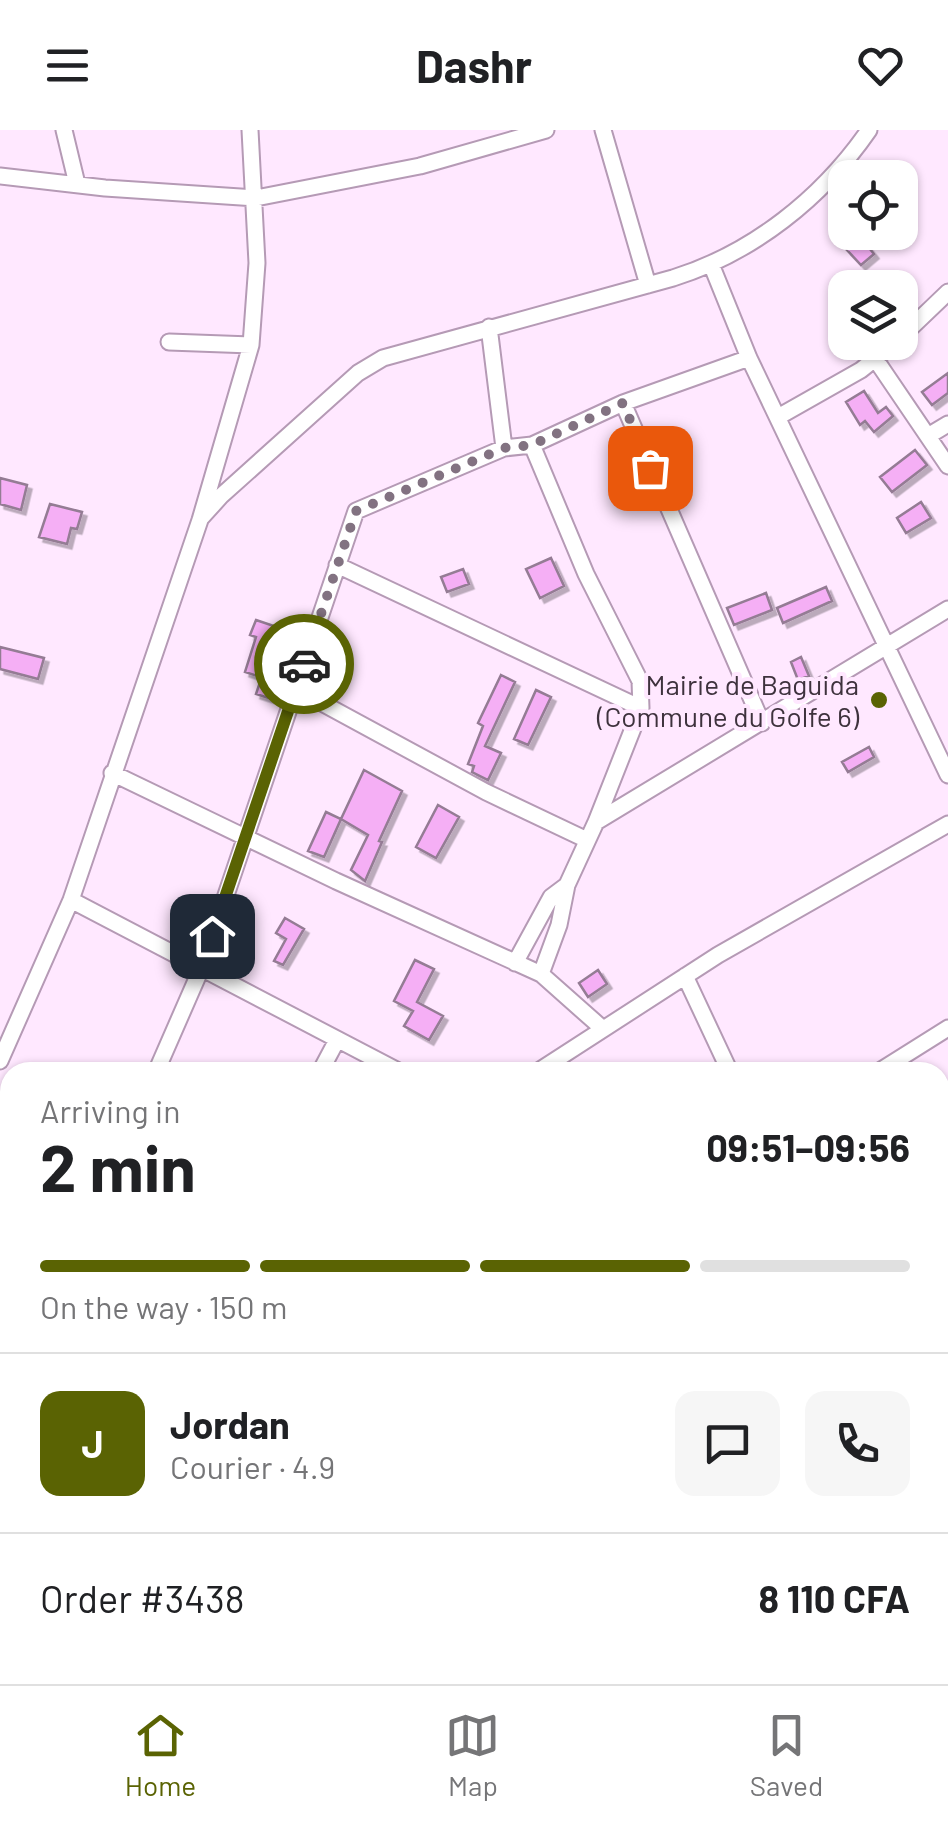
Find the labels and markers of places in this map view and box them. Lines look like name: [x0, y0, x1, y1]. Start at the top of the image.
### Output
pin: [608, 426, 693, 511]
place label: Mairie de Baguida (Commune du Golfe 6): [596, 667, 860, 733]
marker: Mairie de Baguida (Commune du Golfe 6): [868, 689, 890, 711]
pin: [170, 894, 255, 979]

